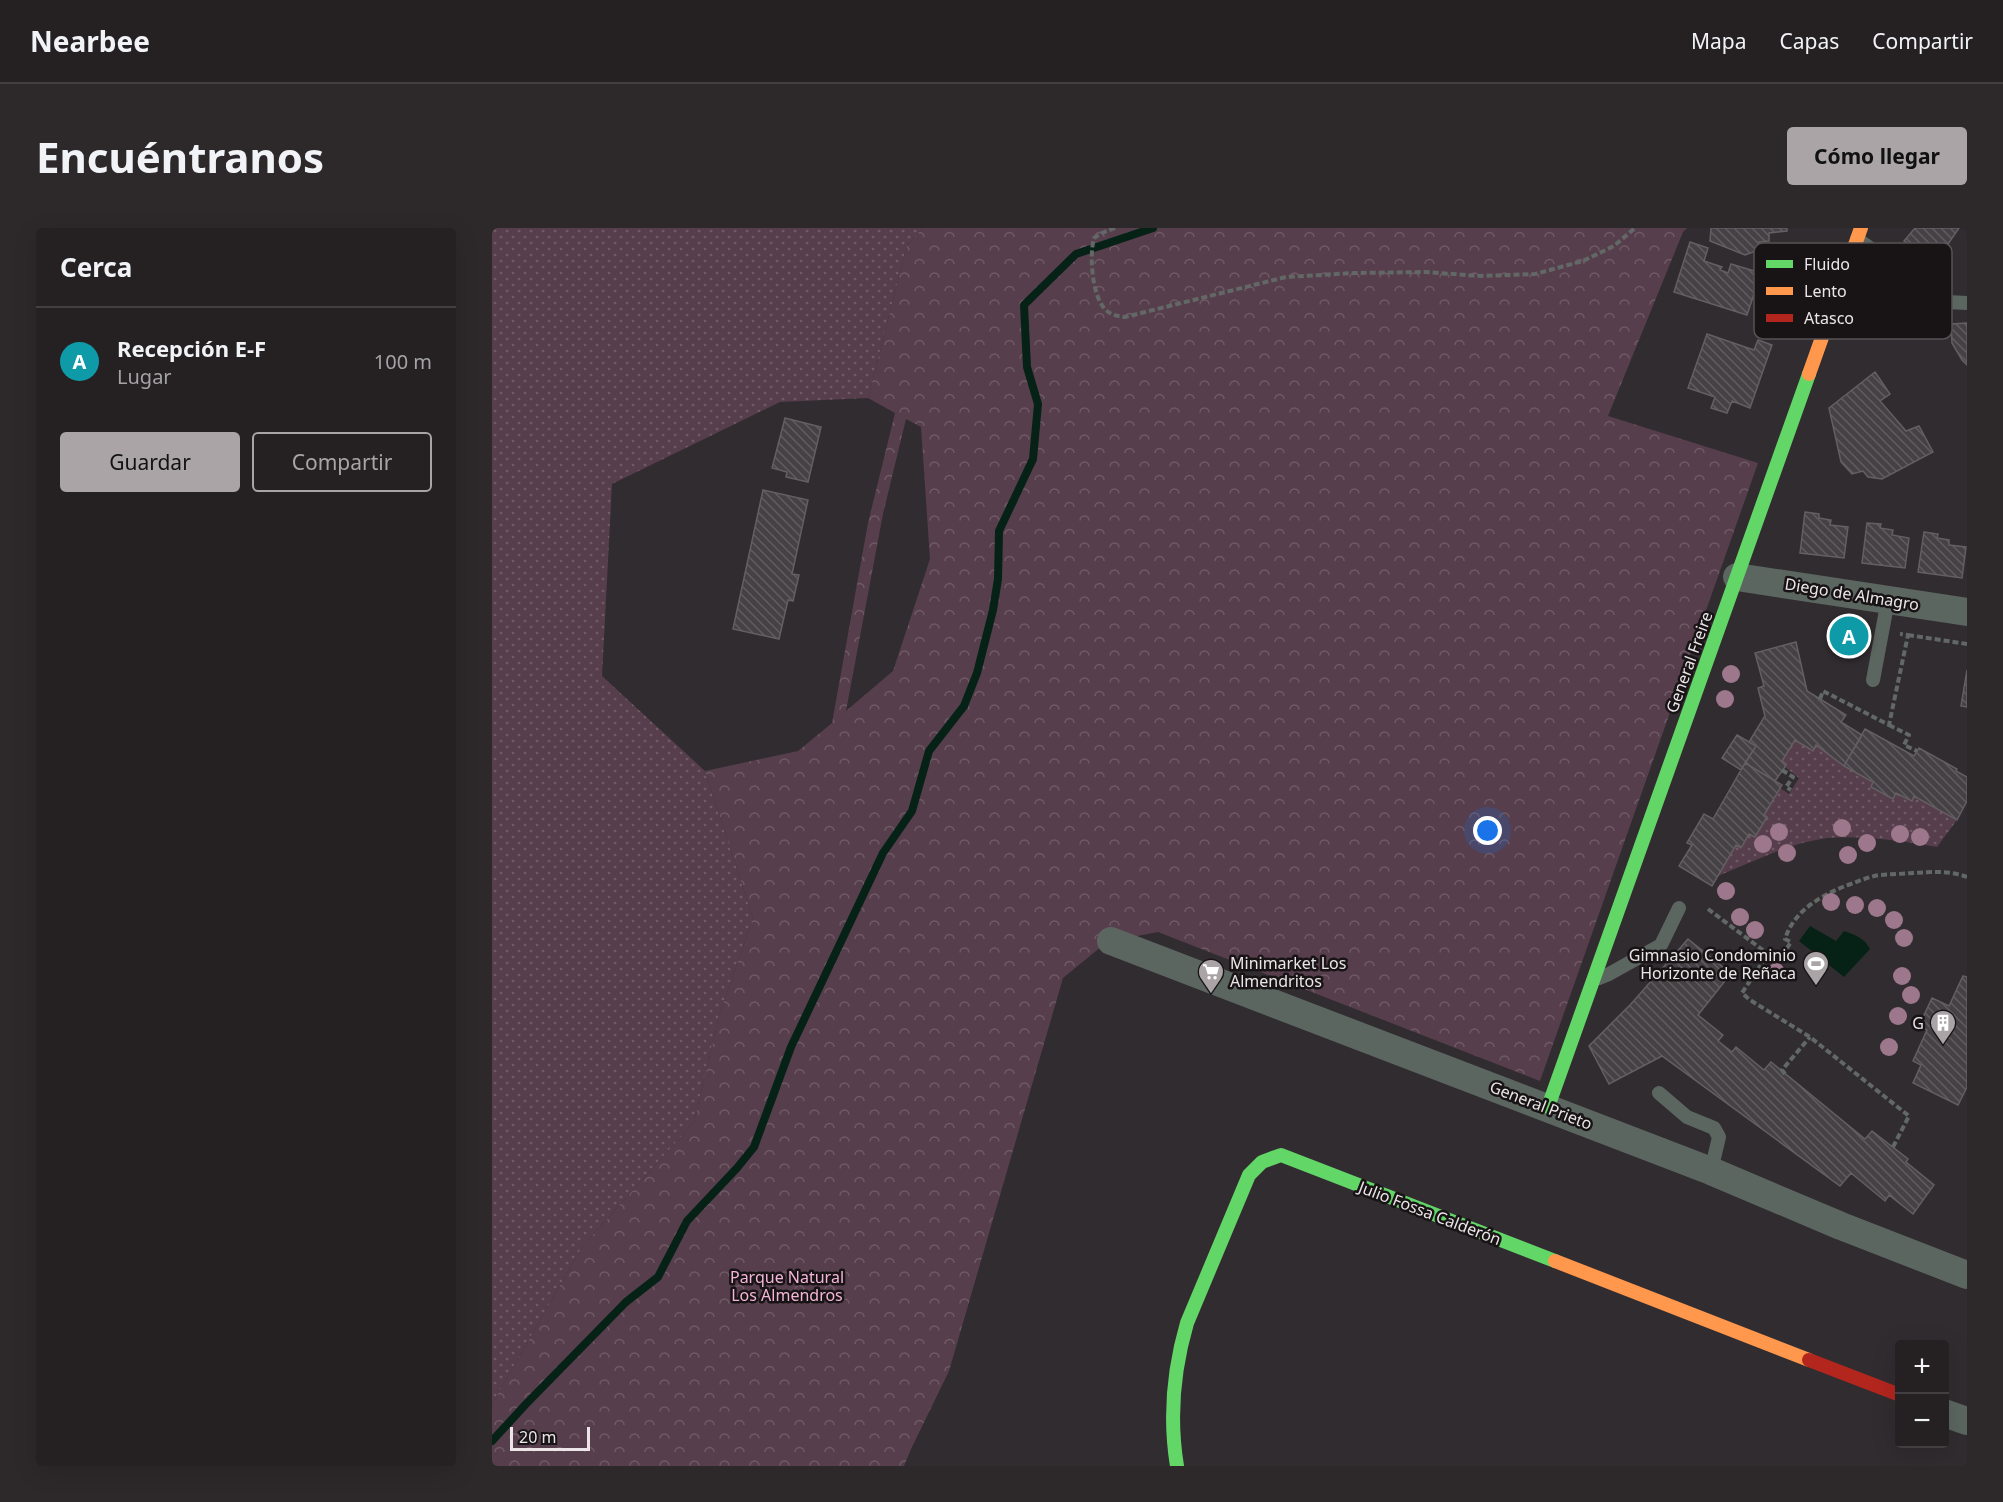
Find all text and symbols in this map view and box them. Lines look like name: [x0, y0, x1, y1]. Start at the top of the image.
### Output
text: Nearbee: [30, 22, 150, 60]
text: Mapa: [1691, 27, 1747, 55]
text: Capas: [1780, 27, 1839, 55]
text: Compartir: [1872, 27, 1973, 55]
button: Cómo llegar: [1787, 127, 1967, 185]
text: Encuéntranos: [36, 128, 324, 185]
legend: [1754, 243, 1952, 339]
text: Cerca: [60, 249, 132, 285]
text: Fluido: [1804, 253, 1850, 275]
text: Lento: [1804, 280, 1847, 302]
text: Atasco: [1804, 307, 1854, 329]
text: Recepción E-F: [117, 333, 266, 363]
text: A: [73, 348, 86, 375]
text: 100 m: [374, 348, 432, 375]
text: Lugar: [117, 363, 172, 390]
button: Guardar: [60, 432, 240, 492]
button: Compartir: [252, 432, 432, 492]
street label: Diego de Almagro: [1783, 573, 1921, 615]
street label: General Freire: [1661, 608, 1717, 716]
pin: A: [1830, 614, 1868, 658]
your location: [1473, 816, 1502, 845]
place label: Gimnasio Condominio Horizonte de Reñaca: [1629, 944, 1796, 984]
sports icon: Gimnasio Condominio Horizonte de Reñaca: [1801, 949, 1831, 987]
place label: Minimarket Los Almendritos: [1230, 952, 1346, 992]
supermarket icon: Minimarket Los Almendritos: [1196, 957, 1226, 995]
building icon: G: [1928, 1008, 1958, 1046]
place label: G: [1912, 1012, 1924, 1034]
street label: General Prieto: [1487, 1075, 1595, 1135]
street label: Julio Fossa Calderón: [1354, 1175, 1504, 1250]
park label: Parque Natural Los Almendros: [730, 1266, 844, 1306]
map controls: [1895, 1340, 1949, 1448]
button: +: [1895, 1340, 1949, 1394]
button: −: [1895, 1394, 1949, 1448]
scale bar: [510, 1424, 590, 1452]
text: 20 m: [519, 1426, 556, 1448]

